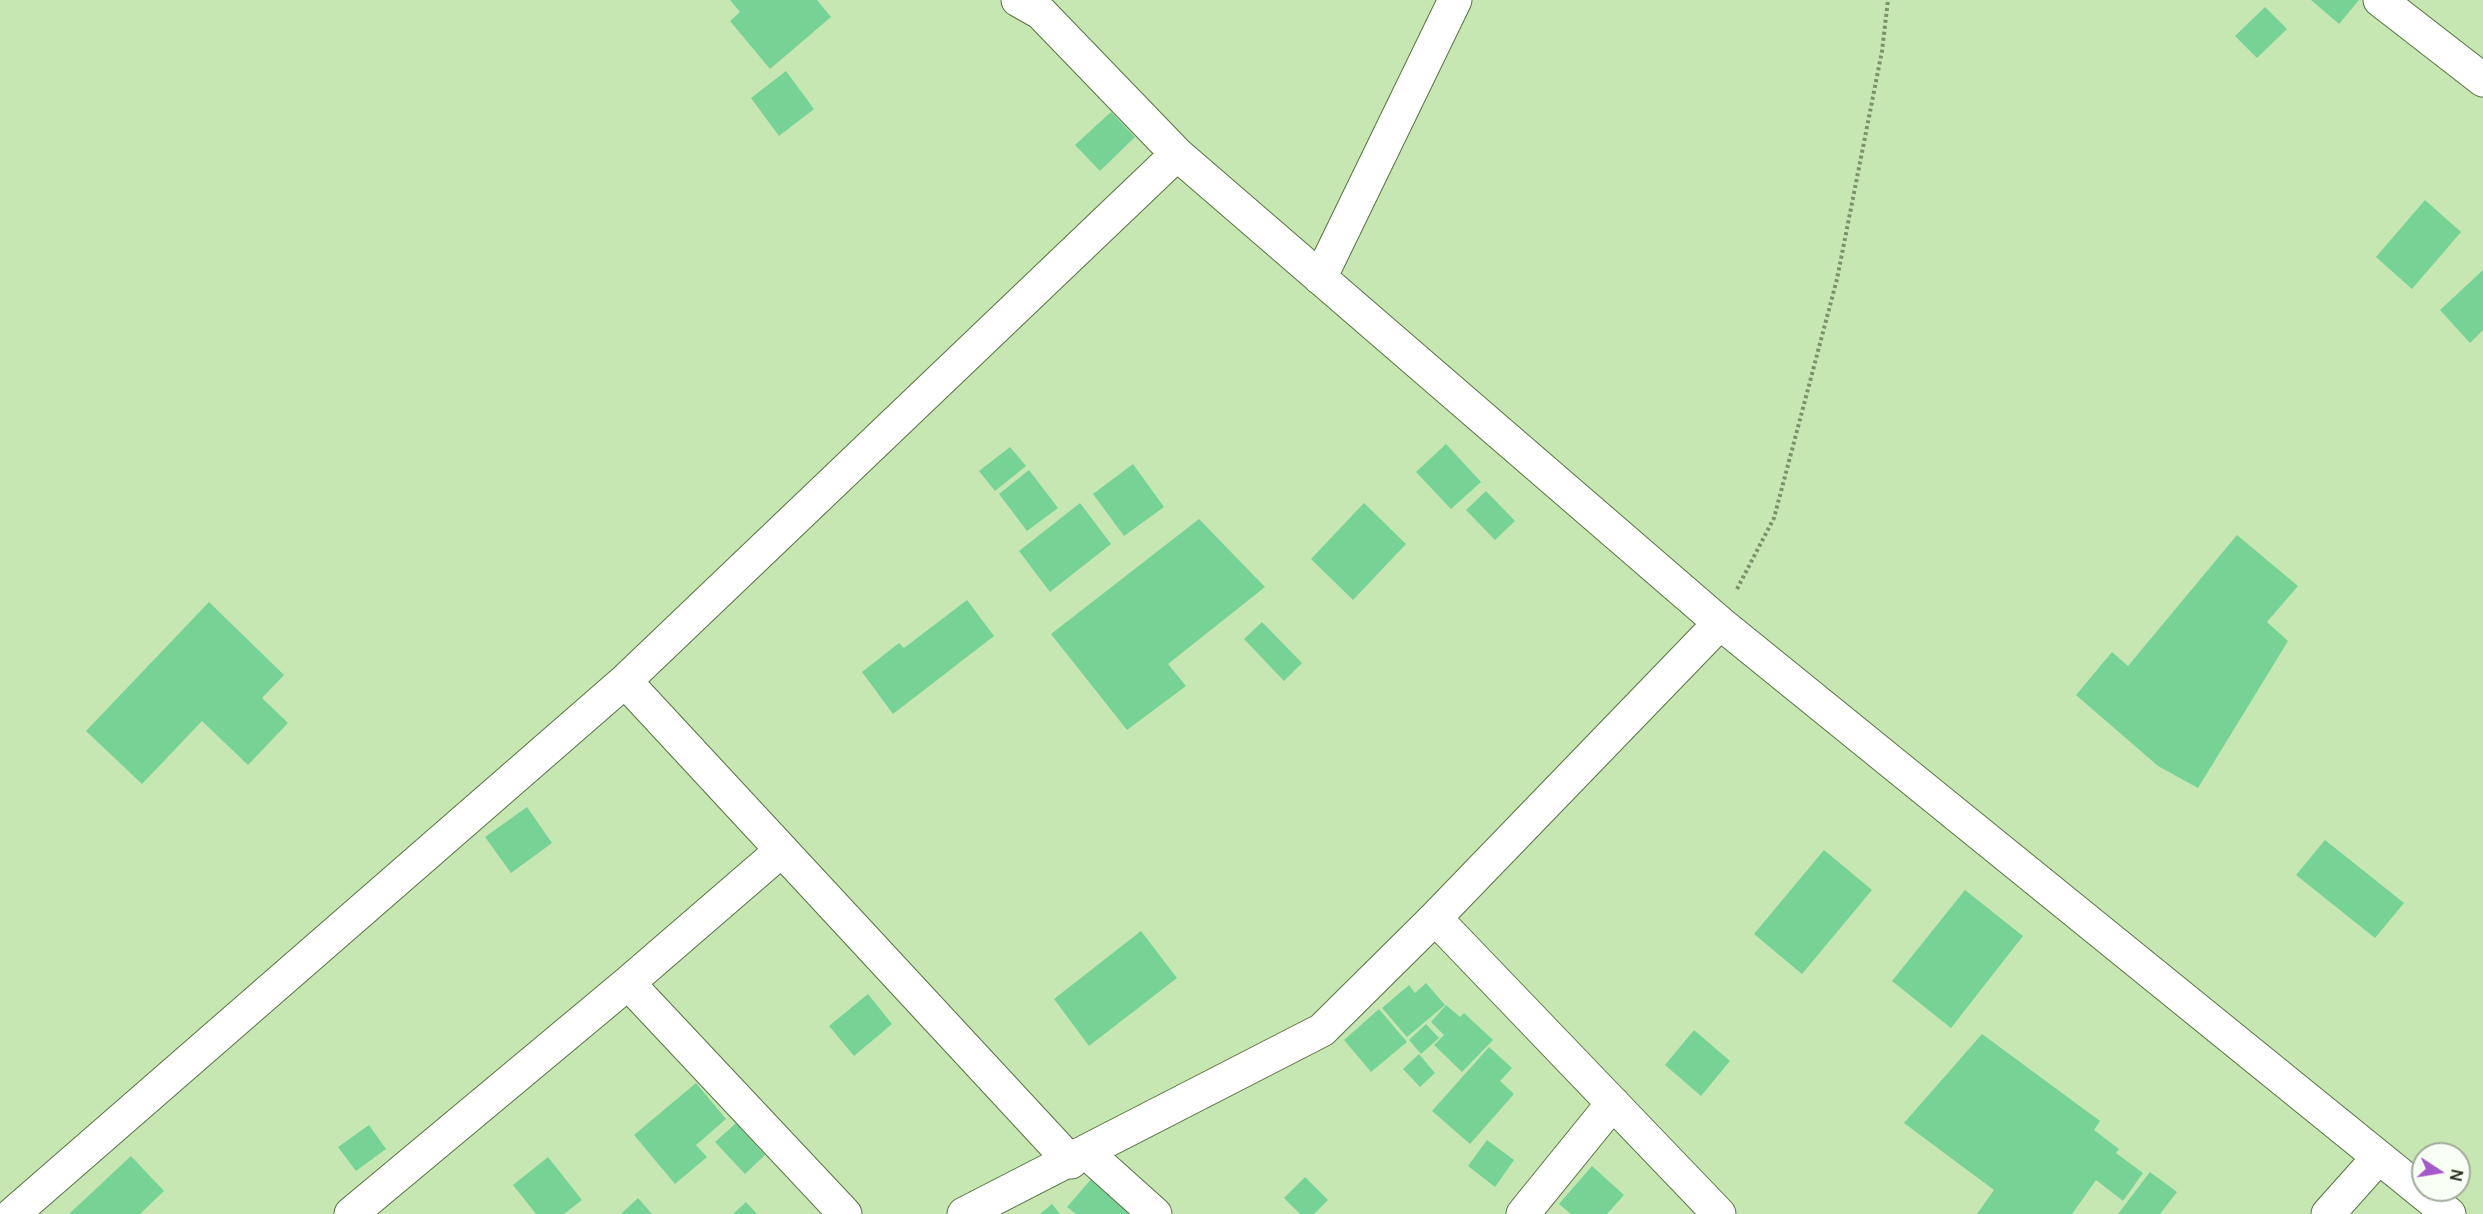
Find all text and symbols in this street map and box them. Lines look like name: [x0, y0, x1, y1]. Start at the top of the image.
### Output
north arrow: [2411, 1142, 2471, 1202]
text: N: [2445, 1167, 2469, 1183]

